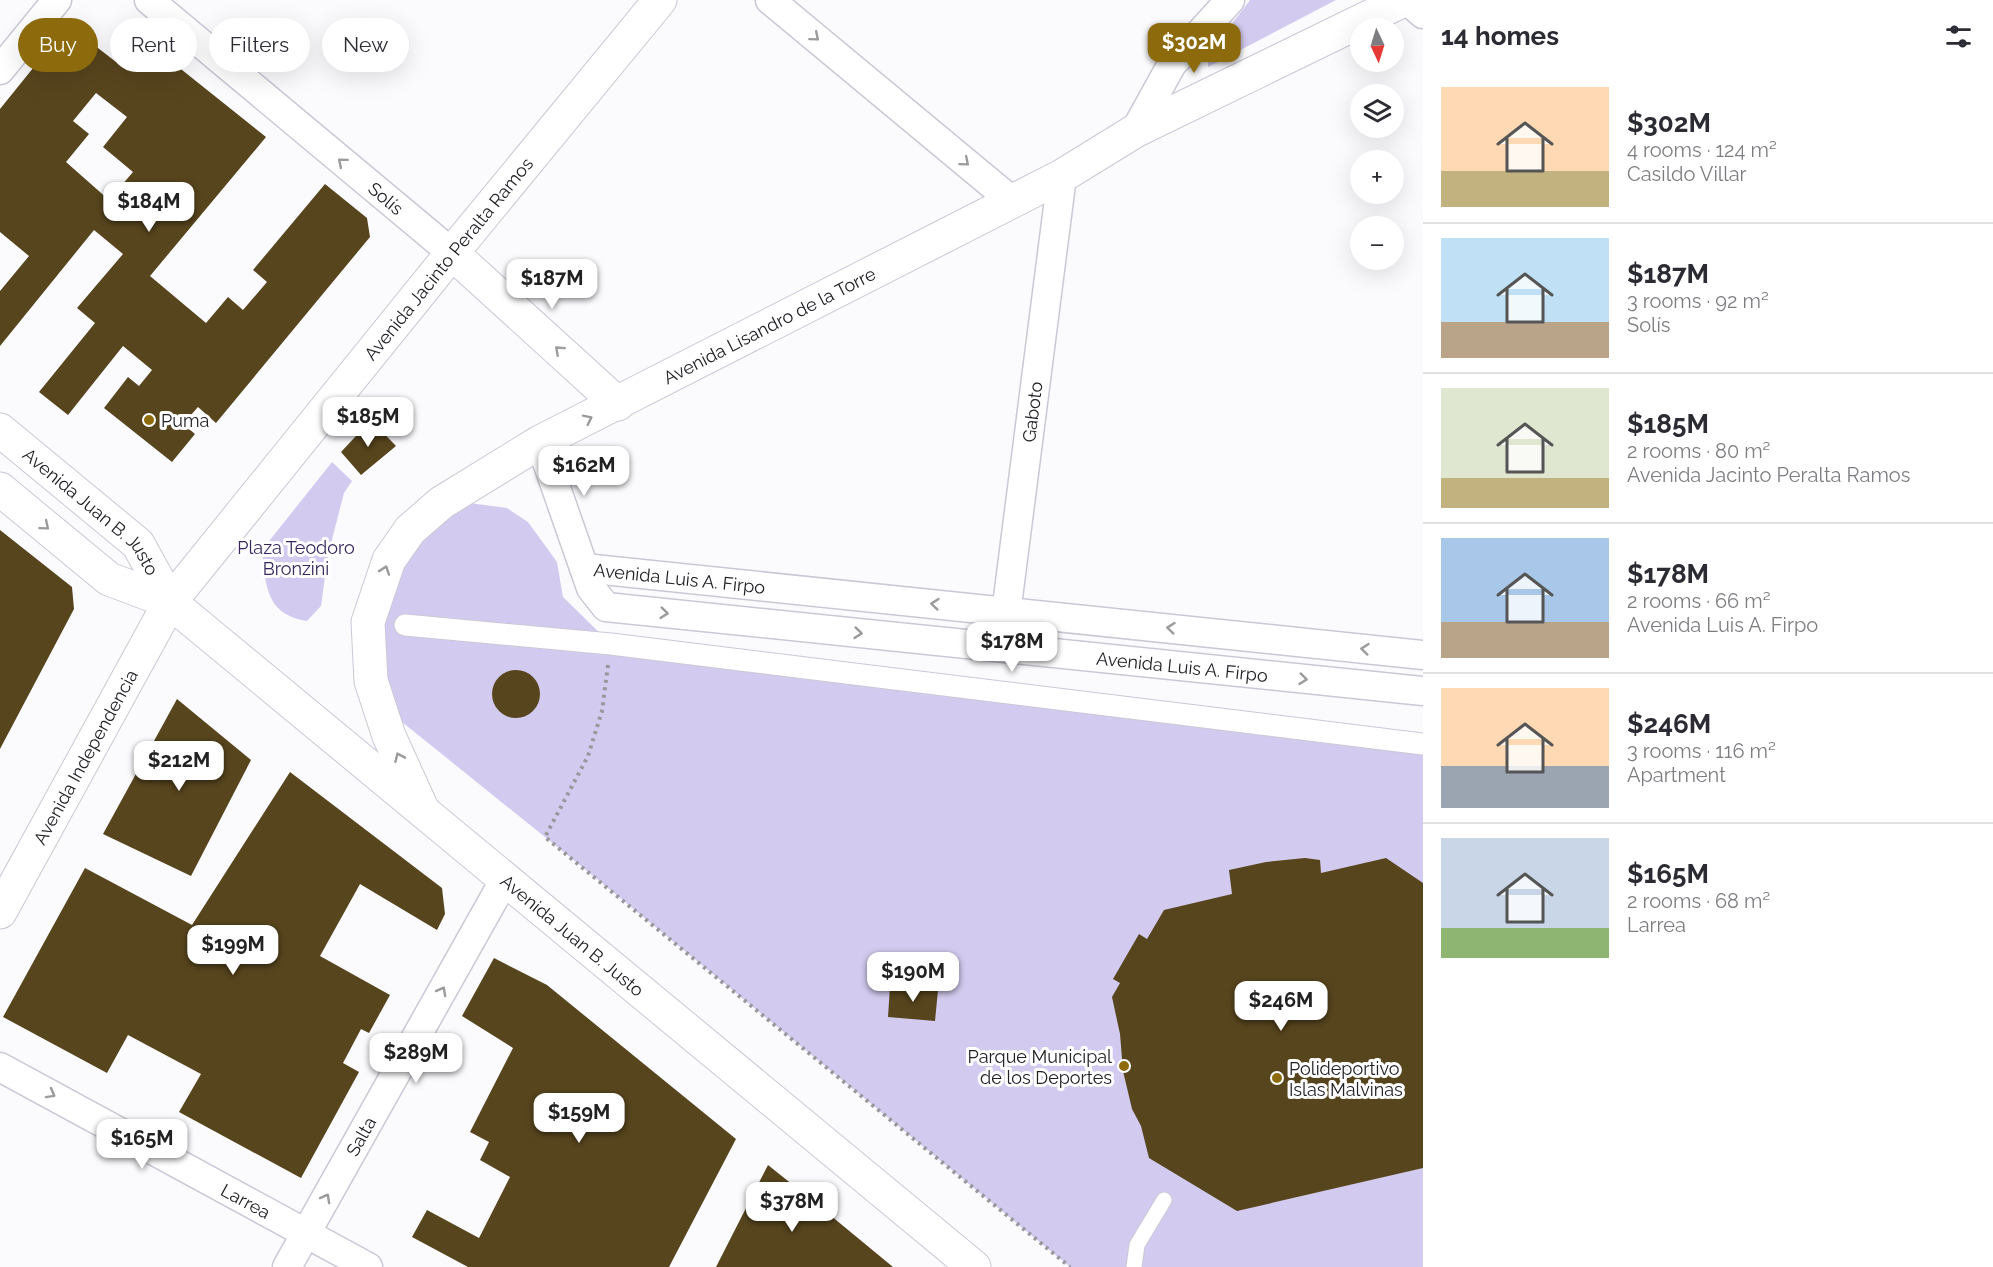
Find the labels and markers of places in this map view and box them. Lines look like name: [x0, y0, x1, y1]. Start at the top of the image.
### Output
pin: $302M: [1152, 23, 1236, 74]
pin: $184M: [107, 182, 191, 233]
pin: $187M: [510, 259, 594, 310]
pin: $185M: [326, 397, 410, 448]
place label: Puma: [161, 410, 209, 431]
marker: Puma: [142, 413, 156, 427]
pin: $162M: [542, 446, 626, 497]
pin: $178M: [970, 622, 1054, 673]
pin: $212M: [137, 741, 221, 792]
pin: $199M: [191, 925, 275, 976]
pin: $190M: [871, 952, 955, 1003]
pin: $246M: [1239, 981, 1323, 1032]
pin: $289M: [374, 1033, 458, 1084]
place label: Parque Municipal de los Deportes: [968, 1046, 1112, 1088]
place label: Polideportivo Islas Malvinas: [1289, 1058, 1403, 1100]
marker: Parque Municipal de los Deportes: [1117, 1059, 1131, 1073]
marker: Polideportivo Islas Malvinas: [1270, 1071, 1284, 1085]
pin: $159M: [537, 1093, 621, 1144]
pin: $165M: [100, 1119, 184, 1170]
pin: $378M: [750, 1182, 834, 1233]

